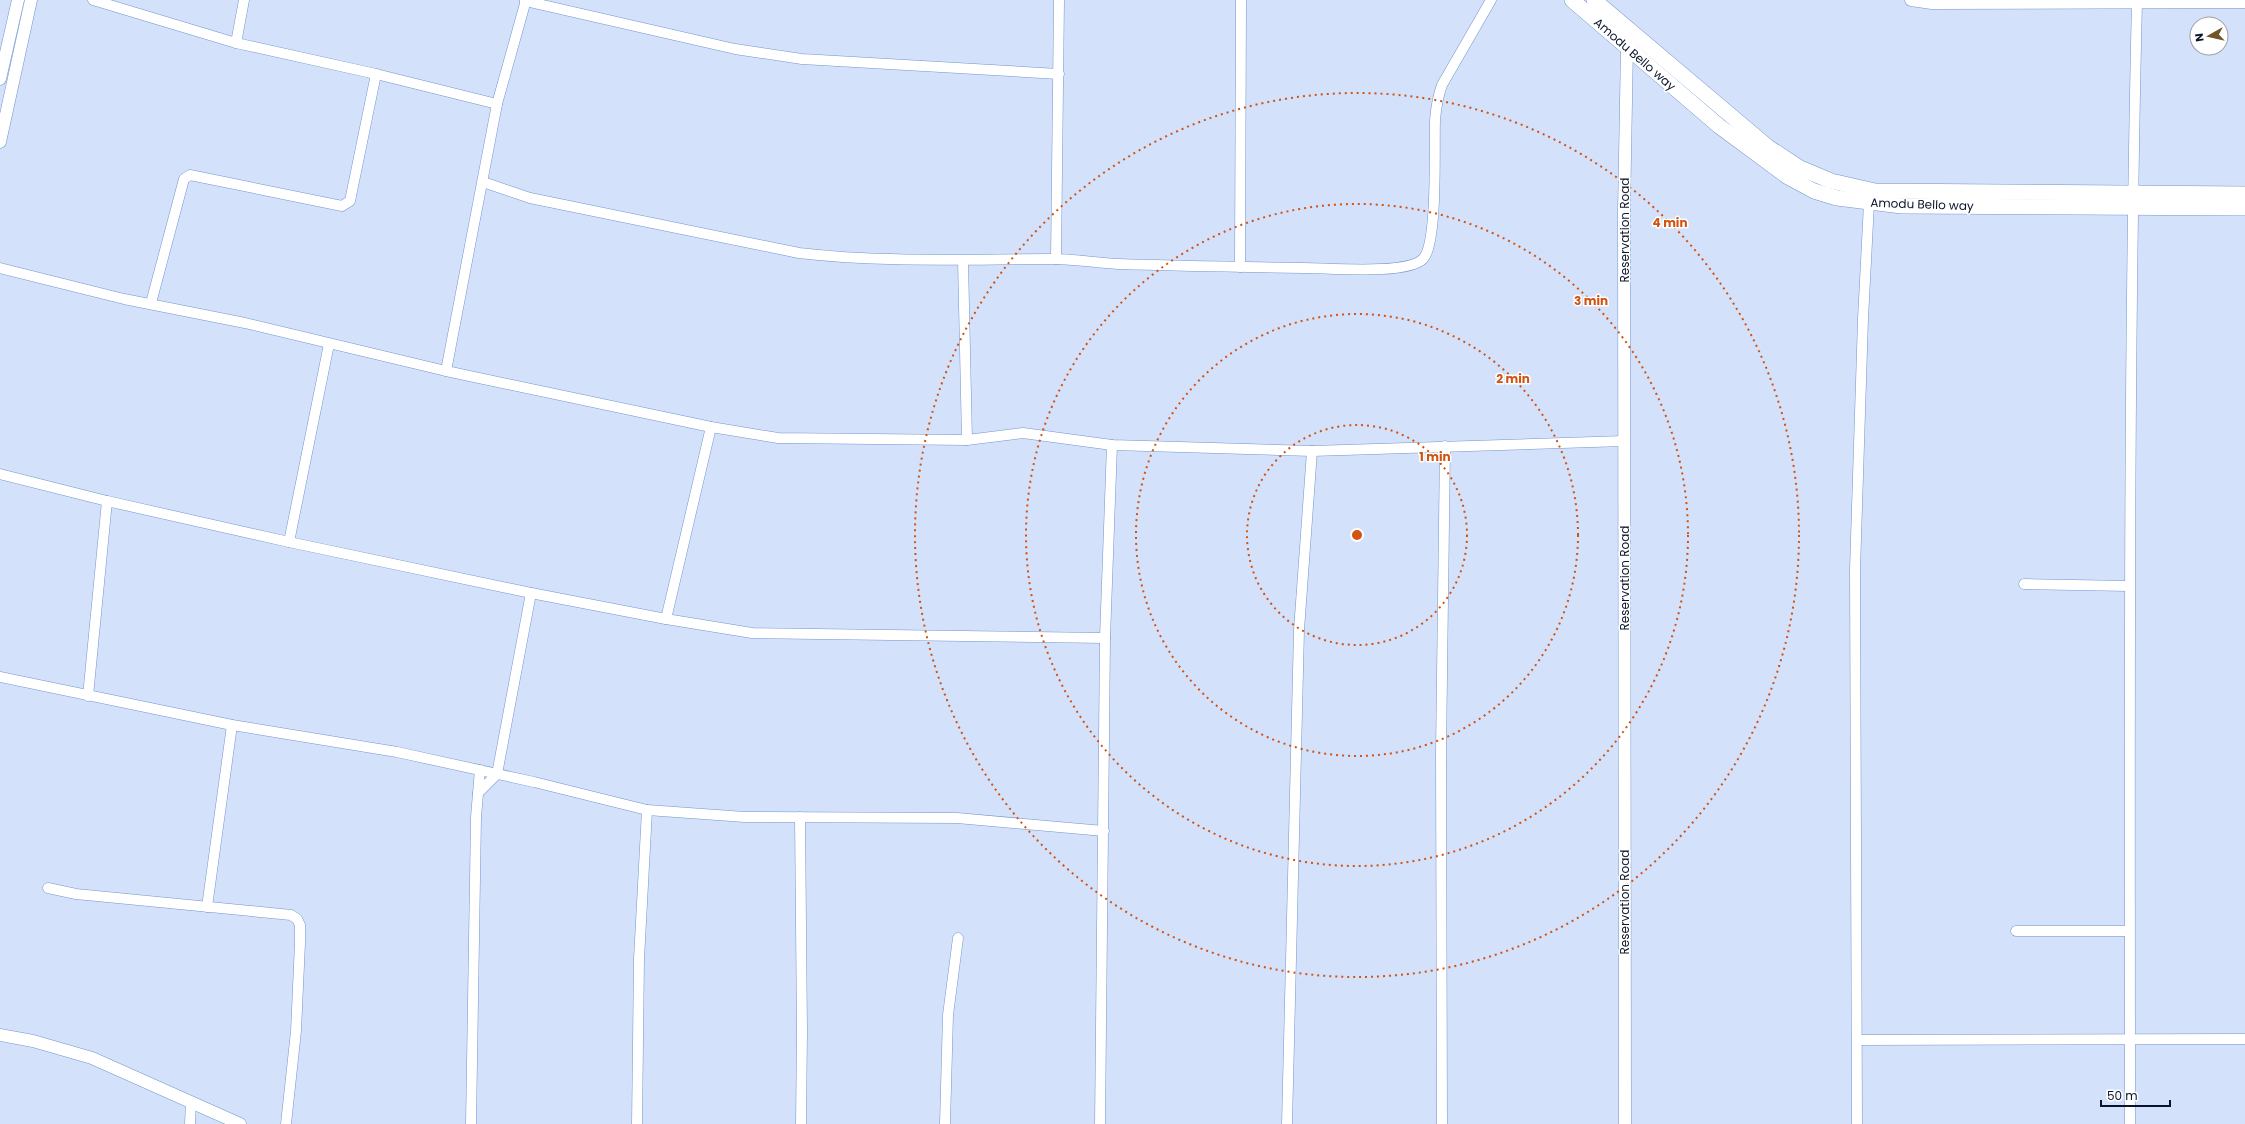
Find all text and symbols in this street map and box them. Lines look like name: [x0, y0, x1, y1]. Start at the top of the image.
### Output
street label: Amodu Bello way: [1590, 14, 1680, 94]
north arrow: [2189, 16, 2229, 56]
text: N: [2191, 32, 2208, 43]
street label: Reservation Road: [1616, 178, 1633, 282]
street label: Amodu Bello way: [1870, 194, 1974, 214]
text: 4 min: [1652, 214, 1688, 231]
text: 3 min: [1574, 292, 1608, 309]
text: 2 min: [1496, 370, 1530, 387]
text: 1 min: [1419, 448, 1451, 465]
street label: Reservation Road: [1616, 526, 1633, 630]
centre of rings: [1350, 528, 1364, 542]
street label: Reservation Road: [1616, 850, 1633, 954]
scale bar: [2101, 1082, 2170, 1108]
text: 50 m: [2107, 1087, 2138, 1104]

